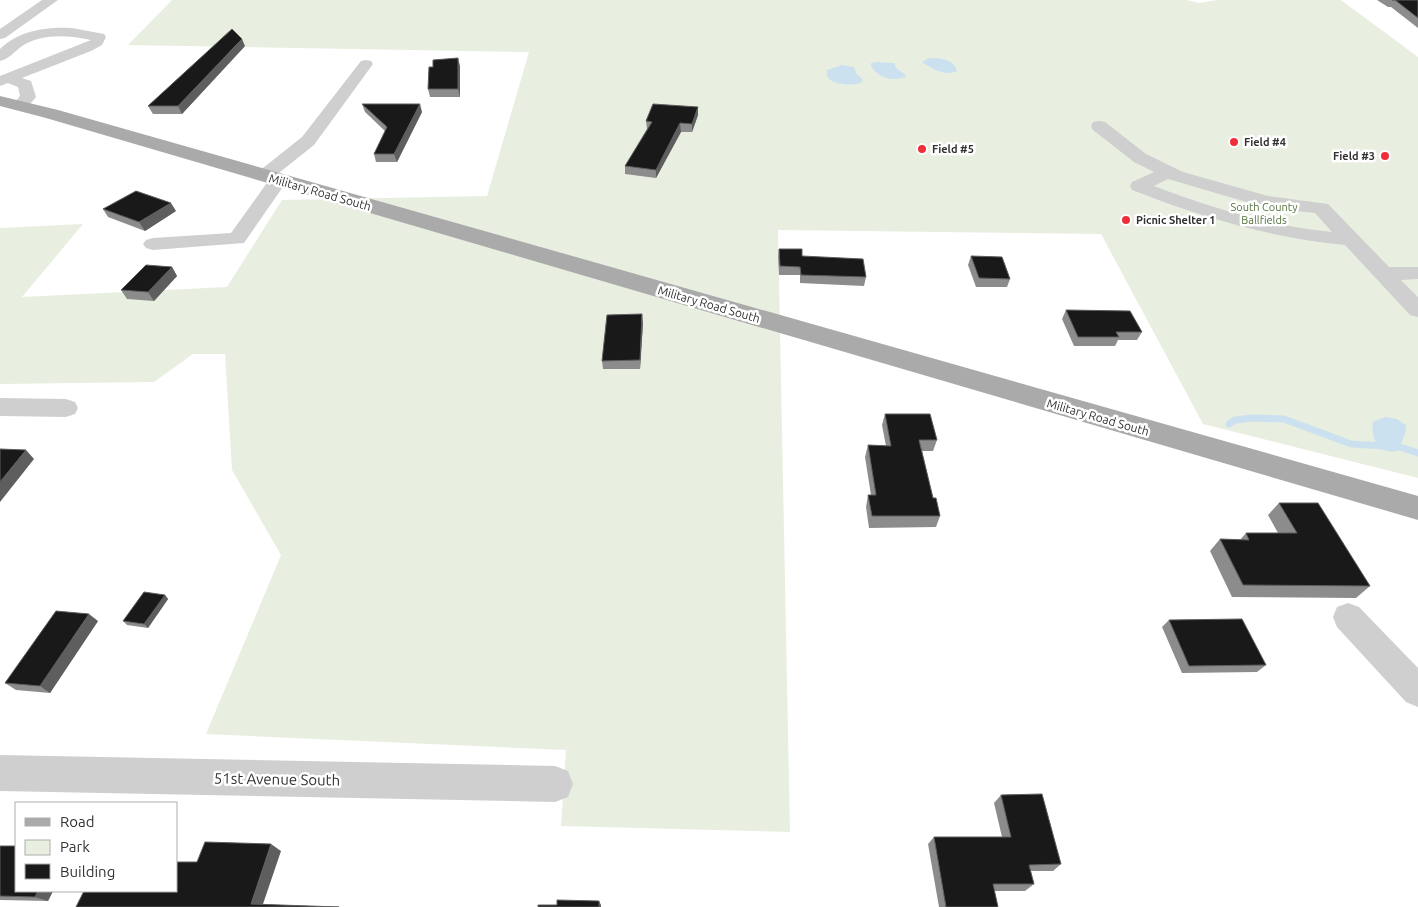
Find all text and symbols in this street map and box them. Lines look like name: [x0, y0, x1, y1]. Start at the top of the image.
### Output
marker: Field #4: [1228, 136, 1240, 148]
place label: Field #4: [1244, 136, 1286, 148]
marker: Field #5: [916, 143, 928, 155]
place label: Field #5: [932, 143, 974, 155]
place label: Field #3: [1333, 150, 1375, 162]
marker: Field #3: [1379, 150, 1391, 162]
street label: Military Road South: [267, 171, 373, 213]
park label: South County Ballfields: [1231, 201, 1298, 226]
marker: Picnic Shelter 1: [1120, 214, 1132, 226]
place label: Picnic Shelter 1: [1136, 214, 1216, 226]
street label: Military Road South: [656, 283, 762, 325]
street label: Military Road South: [1045, 396, 1151, 438]
street label: 51st Avenue South: [214, 769, 340, 789]
legend: [15, 802, 178, 892]
text: Road: [60, 813, 95, 830]
text: Park: [60, 838, 90, 855]
text: Building: [60, 863, 115, 880]

